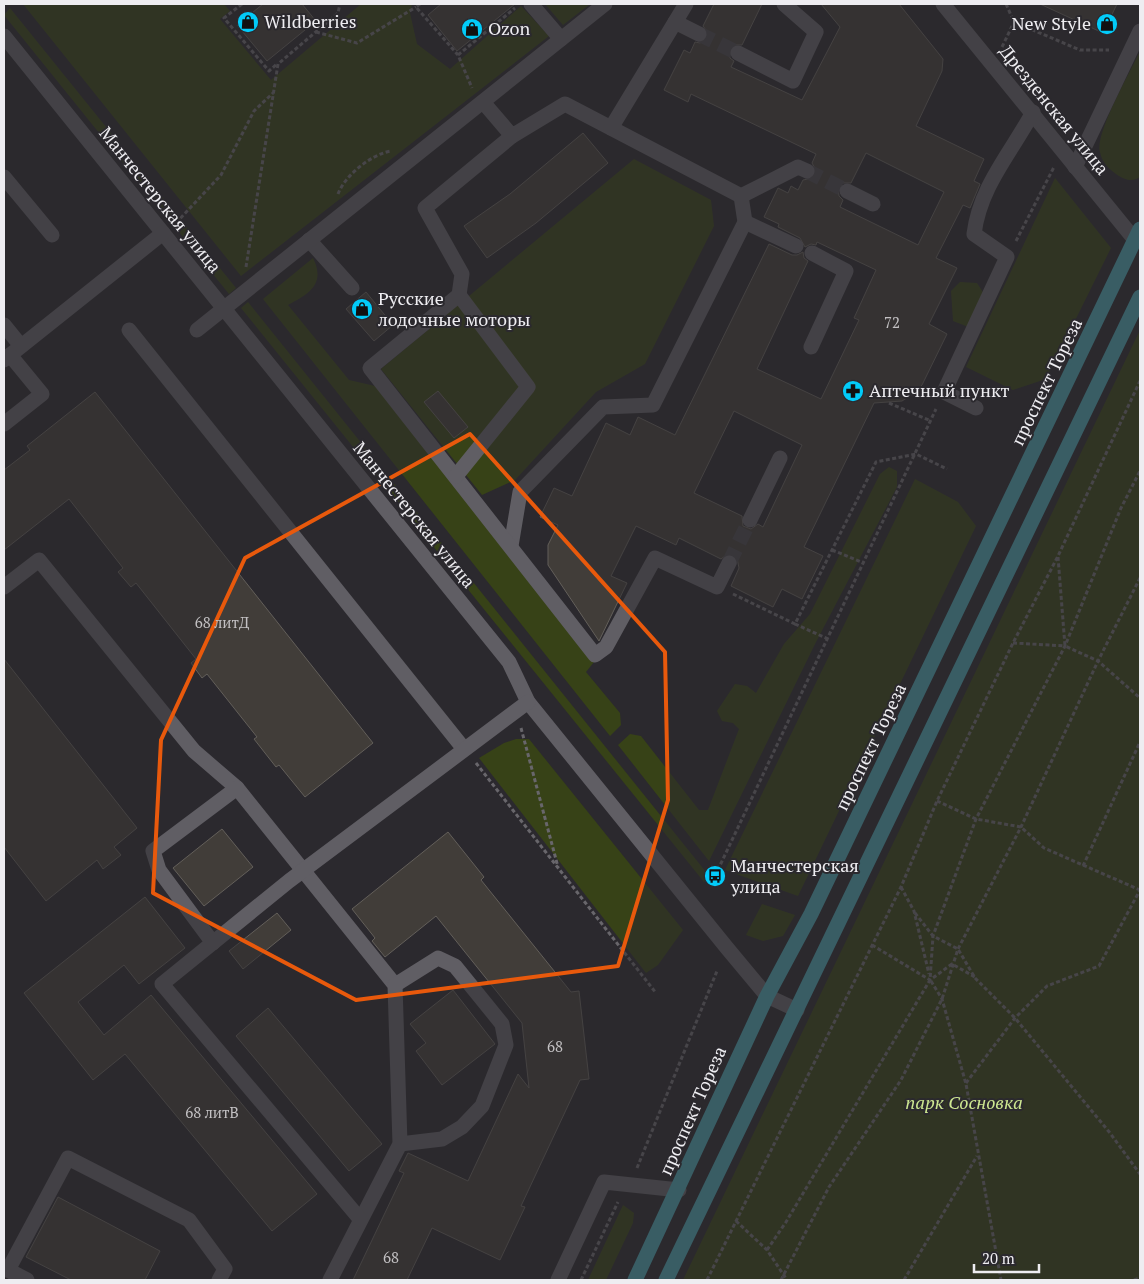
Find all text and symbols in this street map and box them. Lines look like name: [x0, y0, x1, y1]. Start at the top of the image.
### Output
place label: Wildberries: [264, 9, 357, 33]
shop icon: Wildberries: [236, 10, 260, 34]
place label: New Style: [1011, 11, 1091, 35]
shop icon: New Style: [1095, 12, 1119, 36]
place label: Ozon: [488, 16, 531, 40]
shop icon: Ozon: [460, 17, 484, 41]
street label: Дрезденская улица: [995, 39, 1115, 180]
street label: Манчестерская улица: [94, 121, 227, 278]
place label: Русские лодочные моторы: [378, 286, 531, 331]
shop icon: Русские лодочные моторы: [350, 297, 374, 321]
house number: 72: [884, 312, 900, 332]
street label: проспект Тореза: [1005, 314, 1087, 449]
place label: Аптечный пункт: [869, 378, 1009, 402]
pharmacy icon: Аптечный пункт: [841, 379, 865, 403]
street label: Манчестерская улица: [348, 436, 481, 593]
house number: 68 литД: [195, 612, 250, 632]
street label: проспект Тореза: [829, 679, 911, 814]
place label: Манчестерская улица: [730, 853, 859, 898]
bus stop icon: Манчестерская улица: [703, 864, 727, 888]
house number: 68: [547, 1036, 563, 1056]
street label: проспект Тореза: [653, 1042, 731, 1179]
park label: парк Сосновка: [905, 1090, 1023, 1114]
house number: 68 литВ: [185, 1102, 239, 1122]
scale bar: [974, 1242, 1039, 1274]
house number: 68: [383, 1247, 399, 1267]
text: 20 m: [982, 1248, 1015, 1268]

